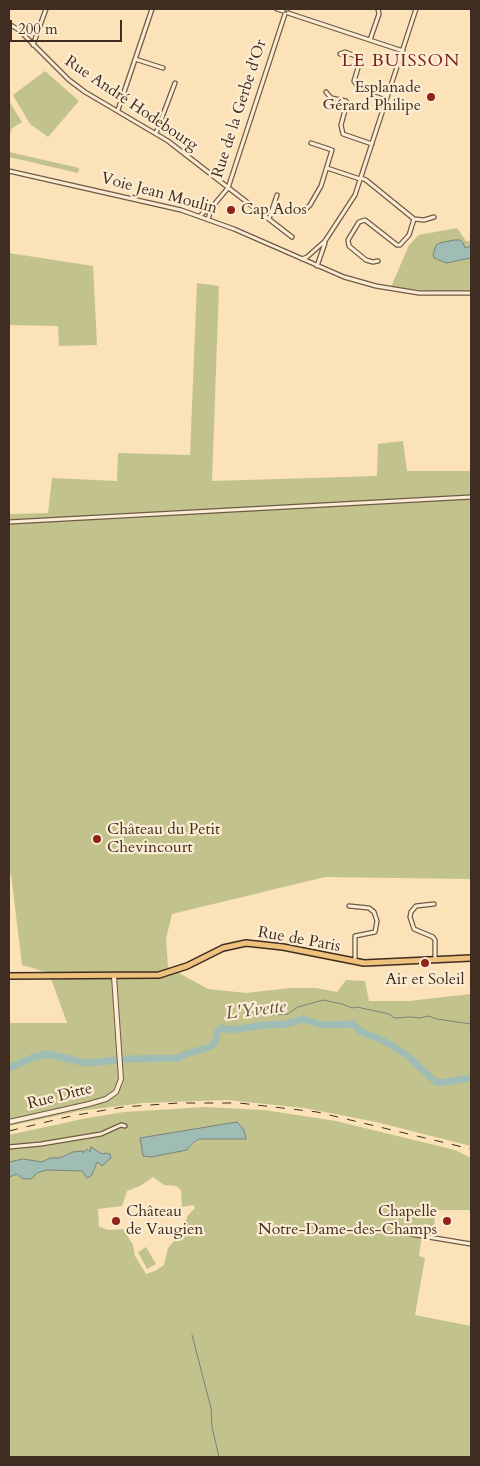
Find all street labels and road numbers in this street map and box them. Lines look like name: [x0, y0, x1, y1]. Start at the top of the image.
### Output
street label: Rue de la Gerbe d'Or: [209, 37, 271, 181]
street label: Rue André Hodebourg: [61, 52, 201, 156]
street label: Voie Jean Moulin: [99, 169, 219, 219]
street label: Rue de Paris: [256, 923, 342, 957]
street label: Rue Ditte: [26, 1080, 94, 1114]

